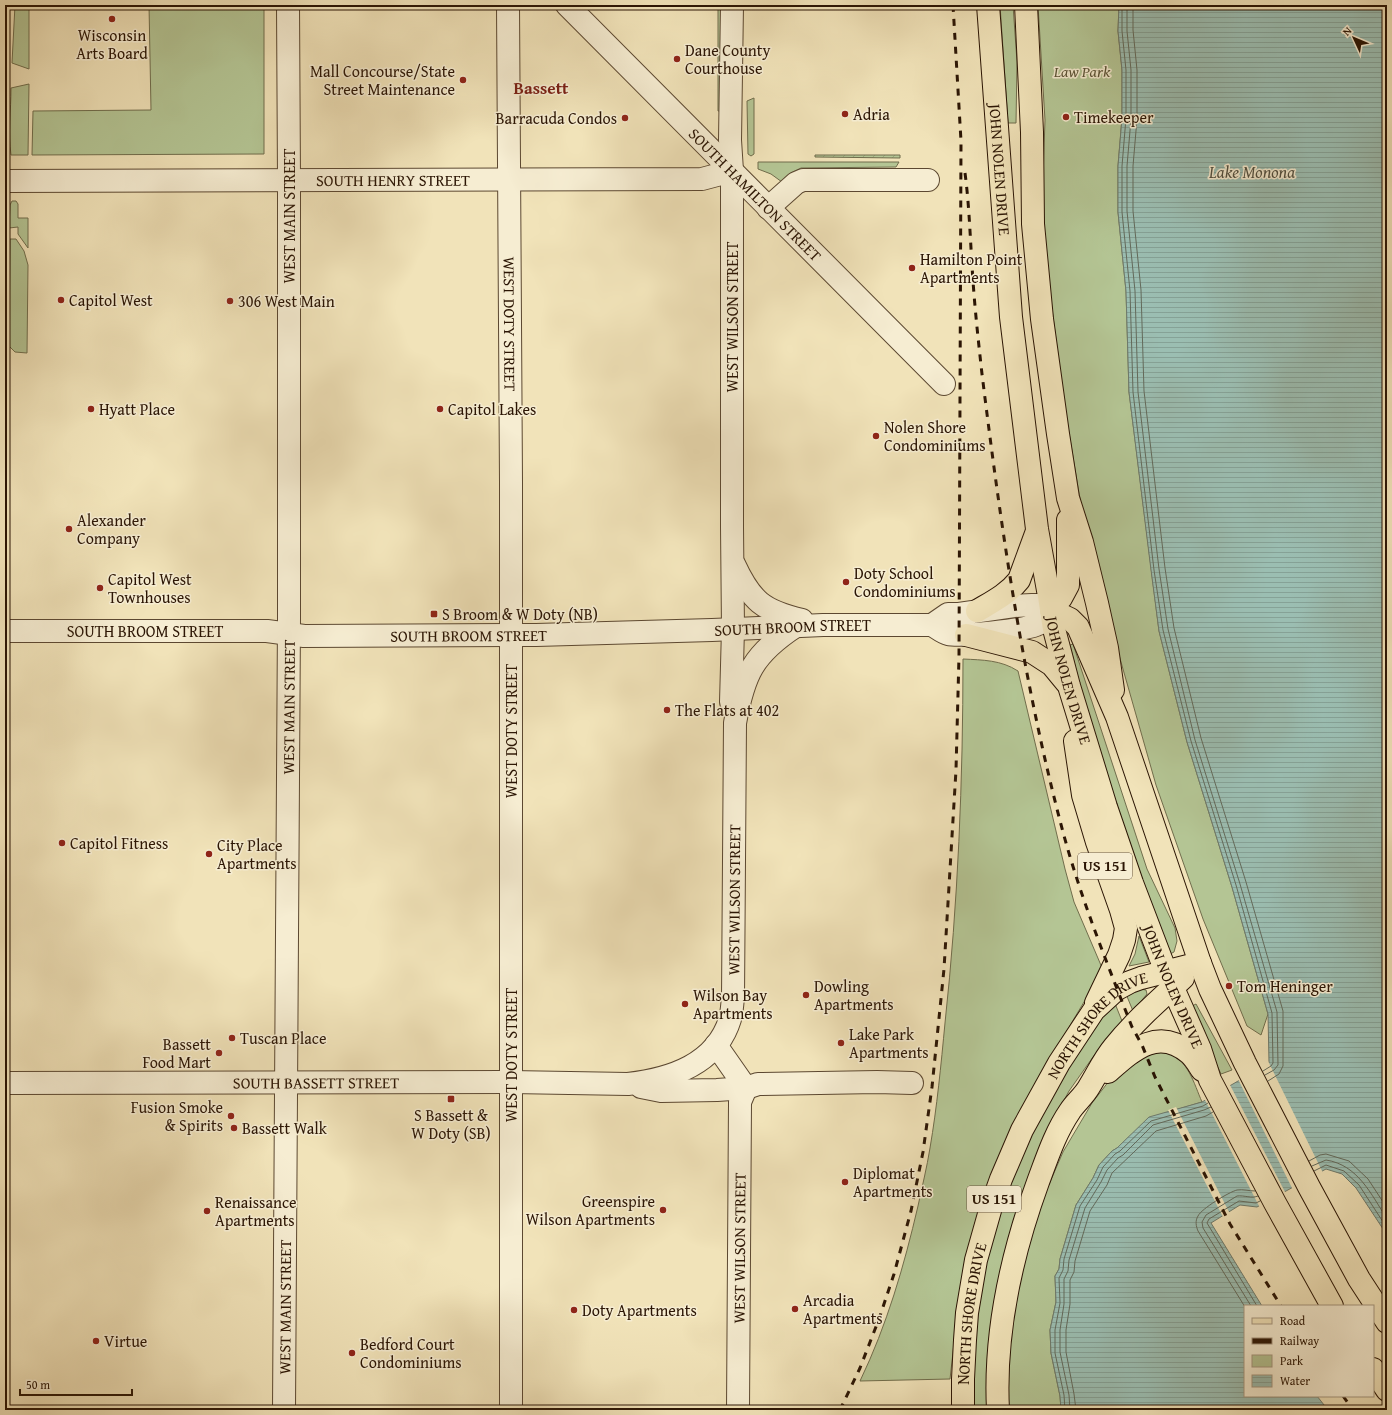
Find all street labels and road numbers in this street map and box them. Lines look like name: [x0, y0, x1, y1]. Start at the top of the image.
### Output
street label: JOHN NOLEN DRIVE: [983, 101, 1017, 236]
street label: SOUTH HAMILTON STREET: [683, 122, 827, 267]
street label: WEST MAIN STREET: [277, 149, 301, 283]
street label: SOUTH HENRY STREET: [316, 168, 470, 192]
street label: WEST WILSON STREET: [720, 241, 744, 392]
street label: WEST DOTY STREET: [498, 257, 522, 391]
street label: SOUTH BROOM STREET: [714, 613, 871, 642]
street label: JOHN NOLEN DRIVE: [1040, 613, 1098, 747]
street label: SOUTH BROOM STREET: [67, 619, 223, 643]
street label: SOUTH BROOM STREET: [390, 623, 547, 648]
street label: WEST MAIN STREET: [276, 639, 301, 775]
street label: WEST DOTY STREET: [499, 664, 523, 798]
street label: WEST WILSON STREET: [721, 824, 746, 975]
road number: US 151: [1078, 853, 1132, 879]
street label: JOHN NOLEN DRIVE: [1136, 919, 1210, 1052]
street label: NORTH SHORE DRIVE: [1041, 965, 1150, 1083]
street label: WEST DOTY STREET: [499, 988, 523, 1122]
street label: SOUTH BASSETT STREET: [233, 1070, 399, 1095]
street label: WEST WILSON STREET: [727, 1172, 752, 1324]
road number: US 151: [967, 1186, 1021, 1212]
street label: WEST MAIN STREET: [272, 1239, 297, 1375]
street label: NORTH SHORE DRIVE: [951, 1239, 992, 1385]

